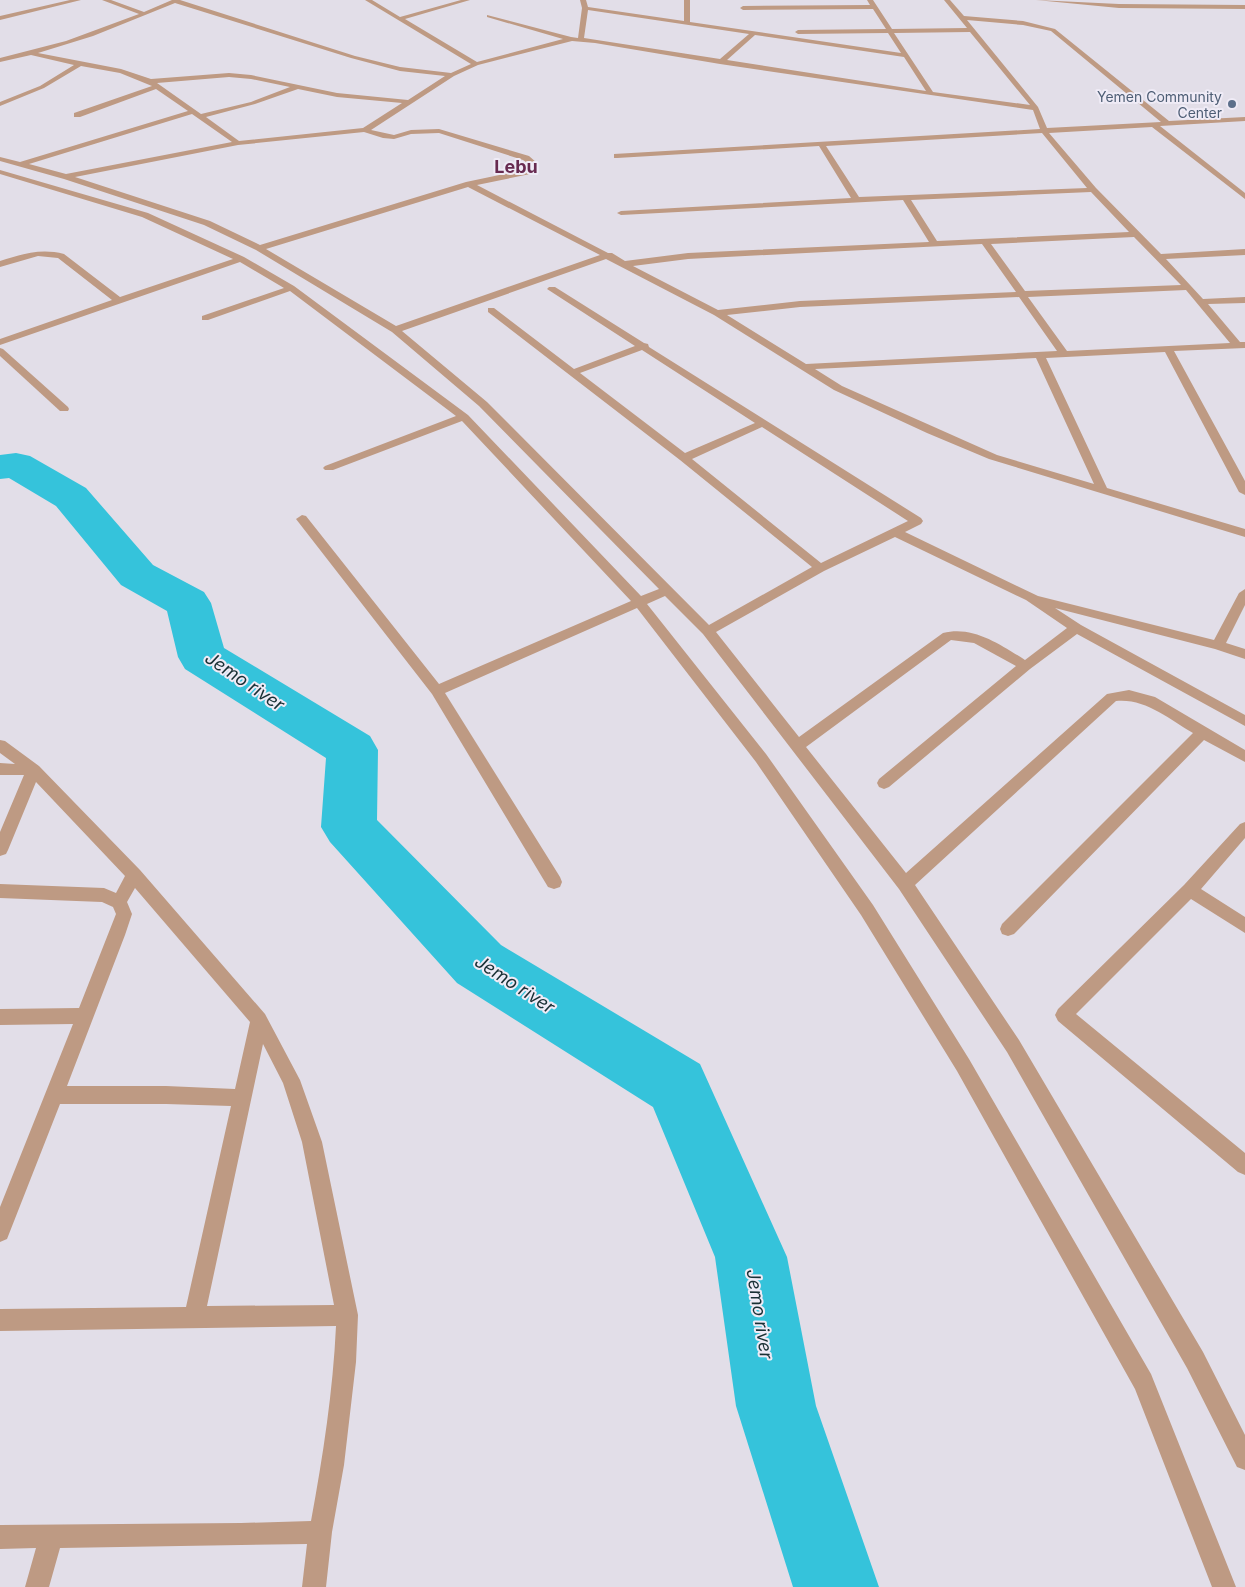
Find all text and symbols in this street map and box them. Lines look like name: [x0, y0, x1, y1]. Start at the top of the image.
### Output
place label: Yemen Community Center: [1097, 88, 1222, 121]
marker: Yemen Community Center: [1226, 98, 1238, 110]
district label: Lebu: [494, 156, 538, 177]
water label: Jemo river: [202, 647, 289, 716]
water label: Jemo river: [471, 951, 560, 1018]
water label: Jemo river: [743, 1268, 778, 1362]

